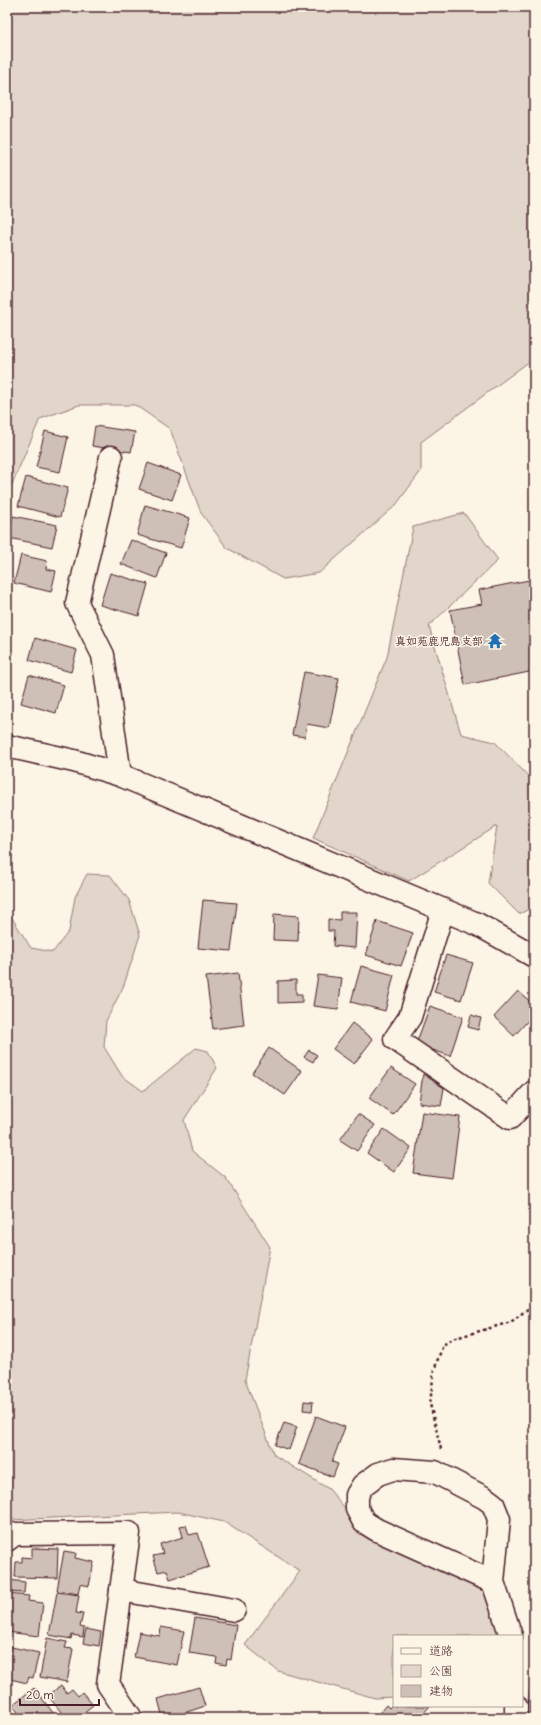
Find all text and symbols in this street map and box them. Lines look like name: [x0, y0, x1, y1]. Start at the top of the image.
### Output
temple icon: 真如苑鹿児島支部: [486, 632, 504, 650]
place label: 真如苑鹿児島支部: [395, 634, 483, 648]
legend: [393, 1635, 523, 1707]
text: 道路: [429, 1643, 453, 1658]
text: 公園: [429, 1663, 453, 1678]
scale bar: [20, 1681, 99, 1707]
text: 建物: [429, 1683, 453, 1698]
text: 20 m: [26, 1687, 54, 1702]

